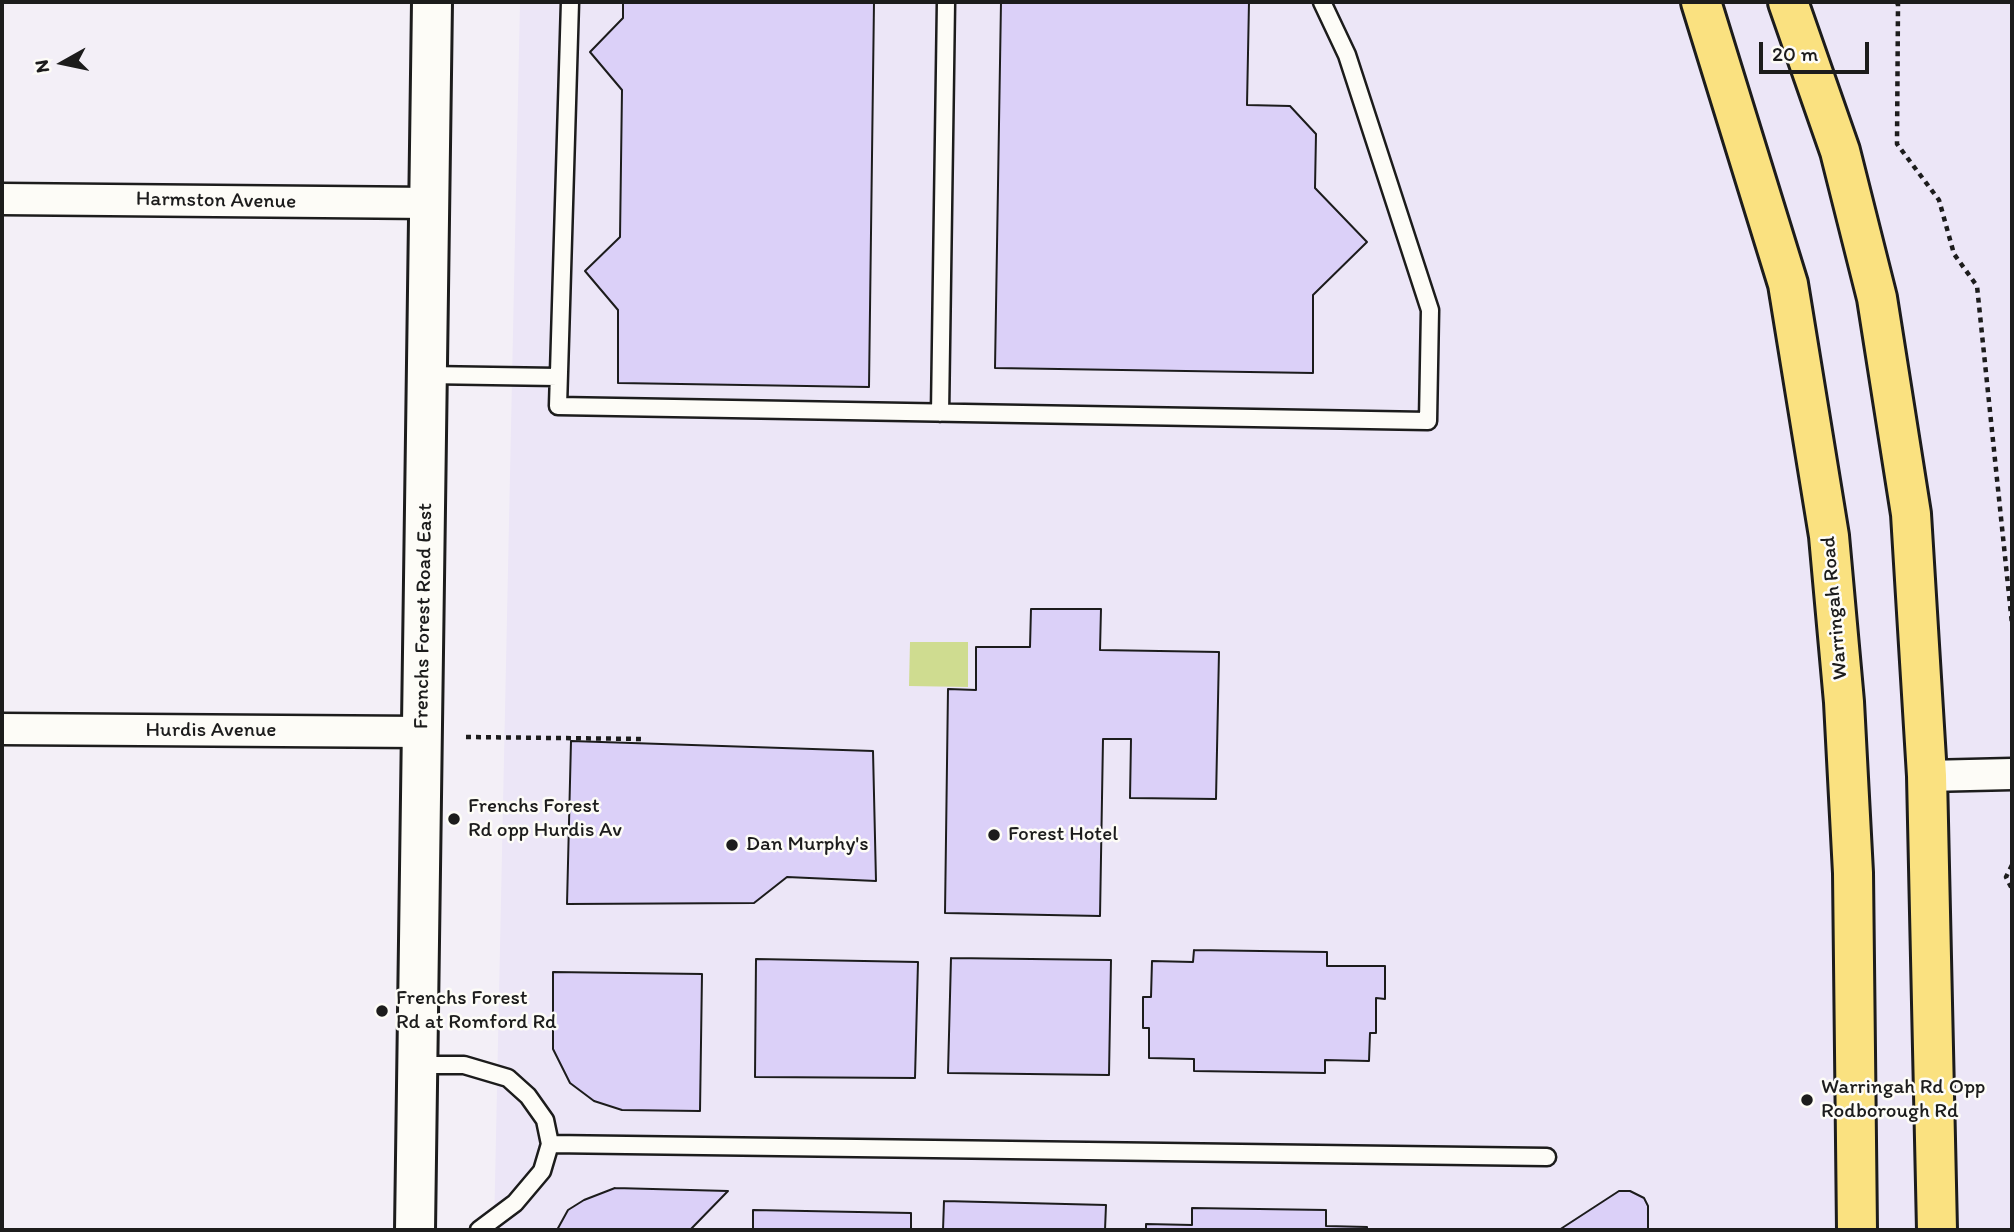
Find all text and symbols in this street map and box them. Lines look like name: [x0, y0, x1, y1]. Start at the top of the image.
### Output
north arrow: [28, 28, 98, 98]
scale bar: [1762, 28, 1872, 72]
text: 20 m: [1772, 41, 1818, 66]
text: N: [29, 58, 54, 75]
street label: Harmston Avenue: [136, 187, 296, 215]
street label: Frenchs Forest Road East: [409, 503, 439, 729]
street label: Warringah Road: [1816, 535, 1854, 681]
street label: Hurdis Avenue: [146, 718, 276, 744]
place label: Frenchs Forest Rd opp Hurdis Av: [468, 794, 622, 844]
marker: Frenchs Forest Rd opp Hurdis Av: [446, 811, 462, 827]
place label: Forest Hotel: [1008, 822, 1118, 848]
marker: Forest Hotel: [986, 827, 1002, 843]
place label: Dan Murphy's: [746, 832, 869, 858]
marker: Dan Murphy's: [724, 837, 740, 853]
place label: Frenchs Forest Rd at Romford Rd: [396, 986, 557, 1036]
marker: Frenchs Forest Rd at Romford Rd: [374, 1003, 390, 1019]
place label: Warringah Rd Opp Rodborough Rd: [1821, 1075, 1985, 1125]
marker: Warringah Rd Opp Rodborough Rd: [1799, 1092, 1815, 1108]

